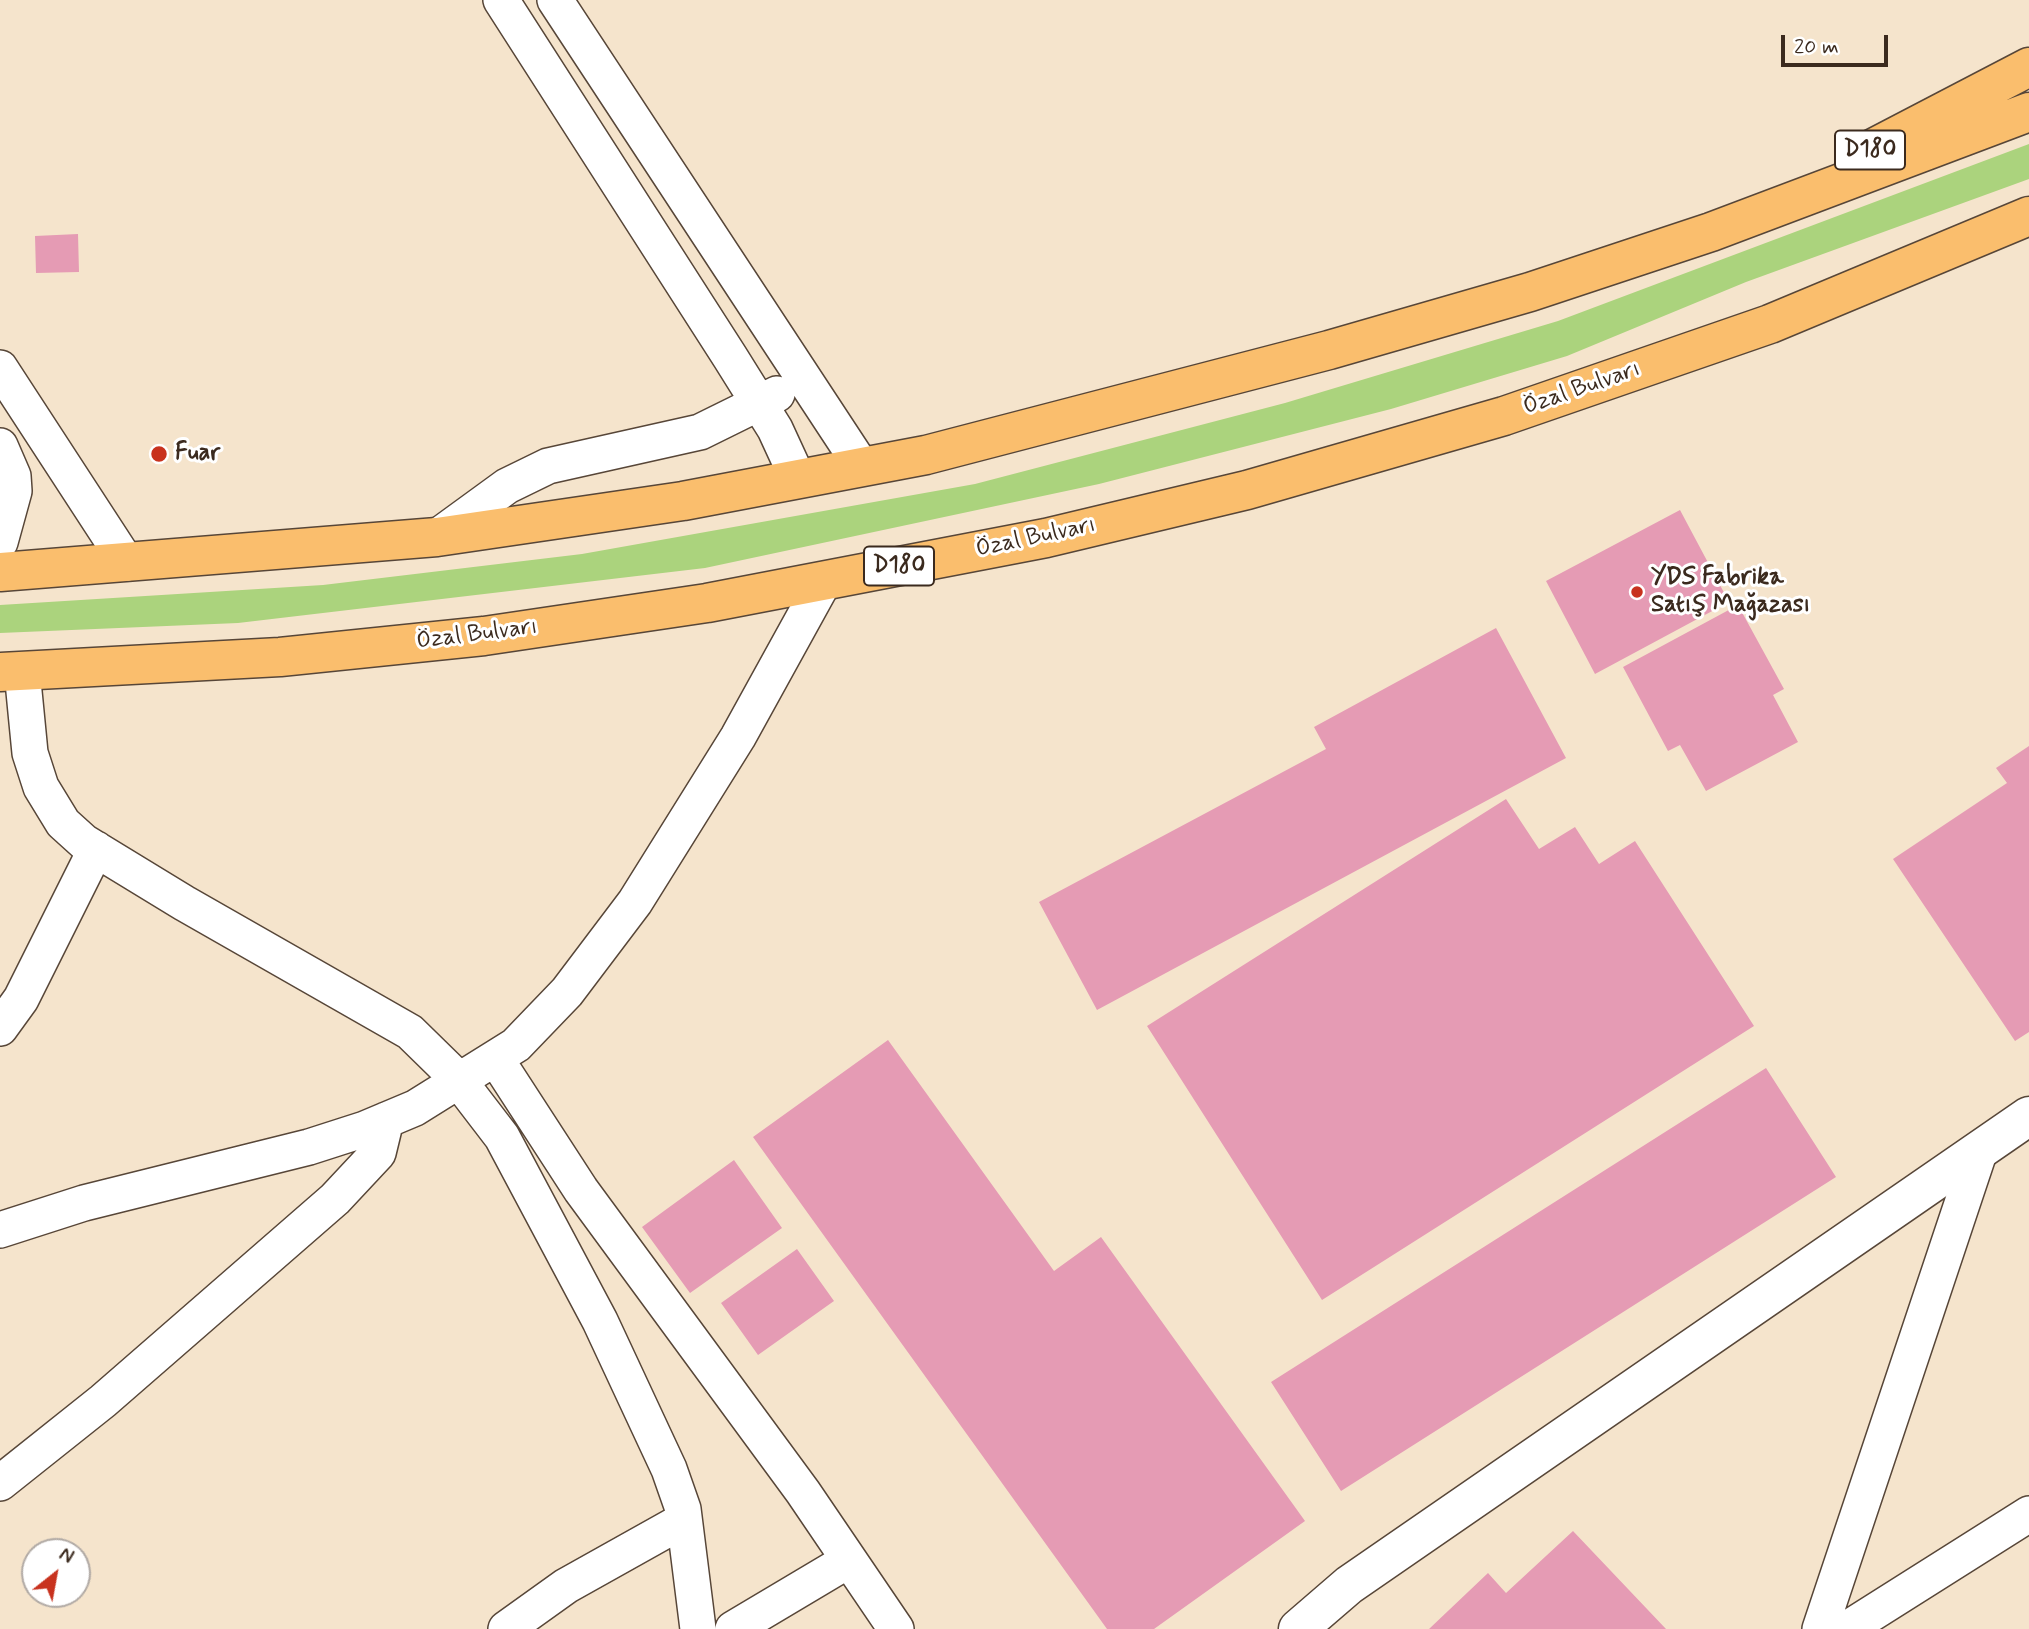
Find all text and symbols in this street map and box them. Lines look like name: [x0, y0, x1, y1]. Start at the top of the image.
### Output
scale bar: [1784, 21, 1891, 65]
text: 20 m: [1794, 33, 1839, 61]
road number: D180: [1835, 130, 1905, 169]
street label: Özal Bulvarı: [1520, 356, 1644, 422]
place label: Fuar: [175, 440, 220, 468]
marker: Fuar: [149, 444, 169, 464]
street label: Özal Bulvarı: [973, 511, 1099, 565]
road number: D180: [864, 546, 934, 586]
place label: YDS Fabrika Satış Mağazası: [1651, 564, 1810, 620]
marker: YDS Fabrika Satış Mağazası: [1629, 584, 1645, 600]
street label: Özal Bulvarı: [415, 613, 539, 657]
north arrow: [21, 1538, 91, 1608]
text: N: [54, 1542, 78, 1570]

